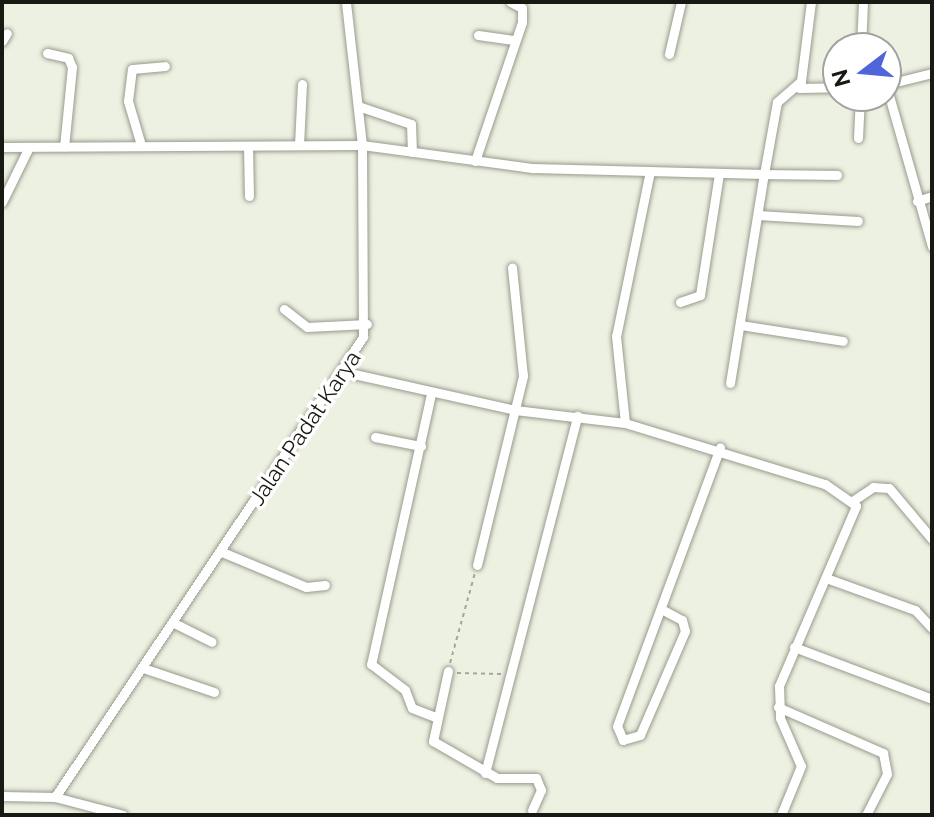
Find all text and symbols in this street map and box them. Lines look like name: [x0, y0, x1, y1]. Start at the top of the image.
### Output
north arrow: [822, 32, 902, 112]
text: N: [826, 66, 856, 90]
street label: Jalan Padat Karya: [244, 346, 366, 510]

